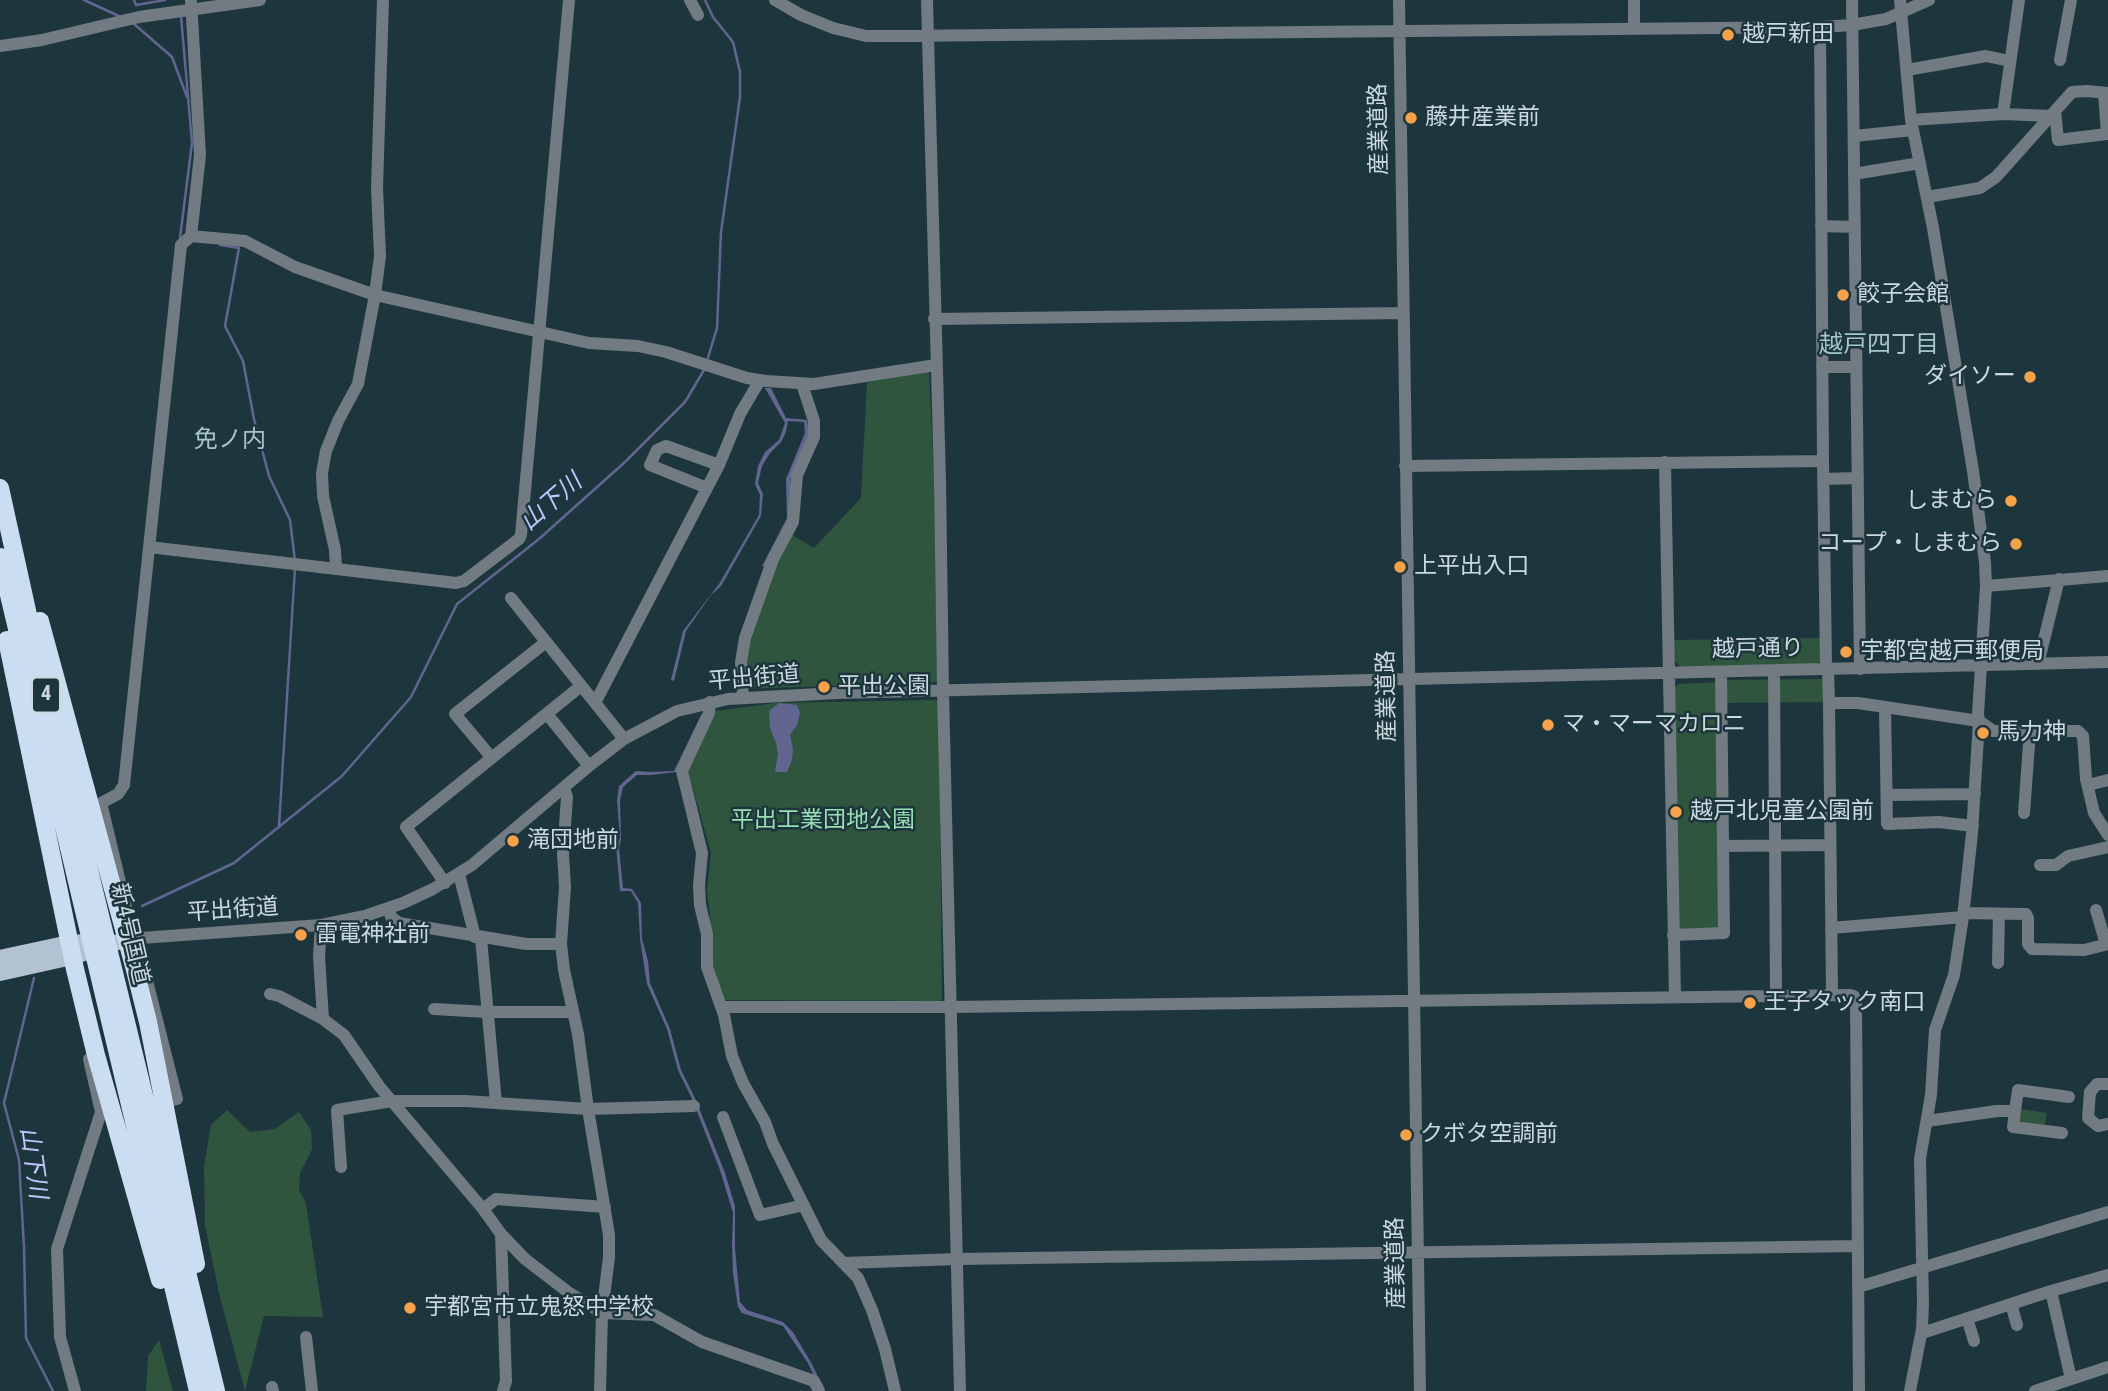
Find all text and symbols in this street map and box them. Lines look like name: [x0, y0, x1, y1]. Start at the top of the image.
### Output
place label: 越戸新田: [1742, 21, 1834, 49]
marker: 越戸新田: [1720, 27, 1736, 43]
street label: 産業道路: [1365, 83, 1395, 175]
place label: 藤井産業前: [1425, 104, 1540, 132]
marker: 藤井産業前: [1403, 110, 1419, 126]
place label: 餃子会館: [1857, 281, 1949, 309]
marker: 餃子会館: [1835, 287, 1851, 303]
district label: 越戸四丁目: [1819, 332, 1939, 360]
place label: ダイソー: [1924, 363, 2016, 391]
marker: ダイソー: [2022, 369, 2038, 385]
district label: 免ノ内: [194, 427, 266, 455]
water label: 山下川: [515, 469, 589, 537]
place label: しまむら: [1905, 487, 1997, 515]
marker: しまむら: [2003, 493, 2019, 509]
place label: コープ・しまむら: [1818, 530, 2002, 558]
marker: コープ・しまむら: [2008, 536, 2024, 552]
place label: 上平出入口: [1414, 553, 1529, 581]
marker: 上平出入口: [1392, 559, 1408, 575]
street label: 越戸通り: [1712, 635, 1804, 665]
place label: 宇都宮越戸郵便局: [1860, 638, 2044, 666]
marker: 宇都宮越戸郵便局: [1838, 644, 1854, 660]
street label: 産業道路: [1373, 650, 1403, 742]
street label: 平出街道: [707, 661, 801, 697]
place label: 平出公園: [838, 673, 930, 701]
road number: 4: [32, 678, 60, 712]
marker: 平出公園: [816, 679, 832, 695]
place label: マ・マーマカロニ: [1562, 711, 1746, 739]
marker: マ・マーマカロニ: [1540, 717, 1556, 733]
place label: 馬力神: [1997, 719, 2066, 747]
marker: 馬力神: [1975, 725, 1991, 741]
place label: 越戸北児童公園前: [1690, 798, 1874, 826]
marker: 越戸北児童公園前: [1668, 804, 1684, 820]
park label: 平出工業団地公園: [731, 807, 915, 835]
place label: 滝団地前: [527, 827, 619, 855]
marker: 滝団地前: [505, 833, 521, 849]
street label: 新4号国道: [104, 881, 154, 987]
street label: 平出街道: [186, 894, 280, 928]
place label: 雷電神社前: [315, 921, 430, 949]
marker: 雷電神社前: [293, 927, 309, 943]
place label: 王子タック南口: [1764, 989, 1925, 1017]
marker: 王子タック南口: [1742, 995, 1758, 1011]
place label: クボタ空調前: [1420, 1121, 1558, 1149]
water label: 山下川: [13, 1125, 51, 1201]
marker: クボタ空調前: [1398, 1127, 1414, 1143]
street label: 産業道路: [1382, 1217, 1412, 1309]
place label: 宇都宮市立鬼怒中学校: [424, 1294, 654, 1322]
marker: 宇都宮市立鬼怒中学校: [402, 1300, 418, 1316]

